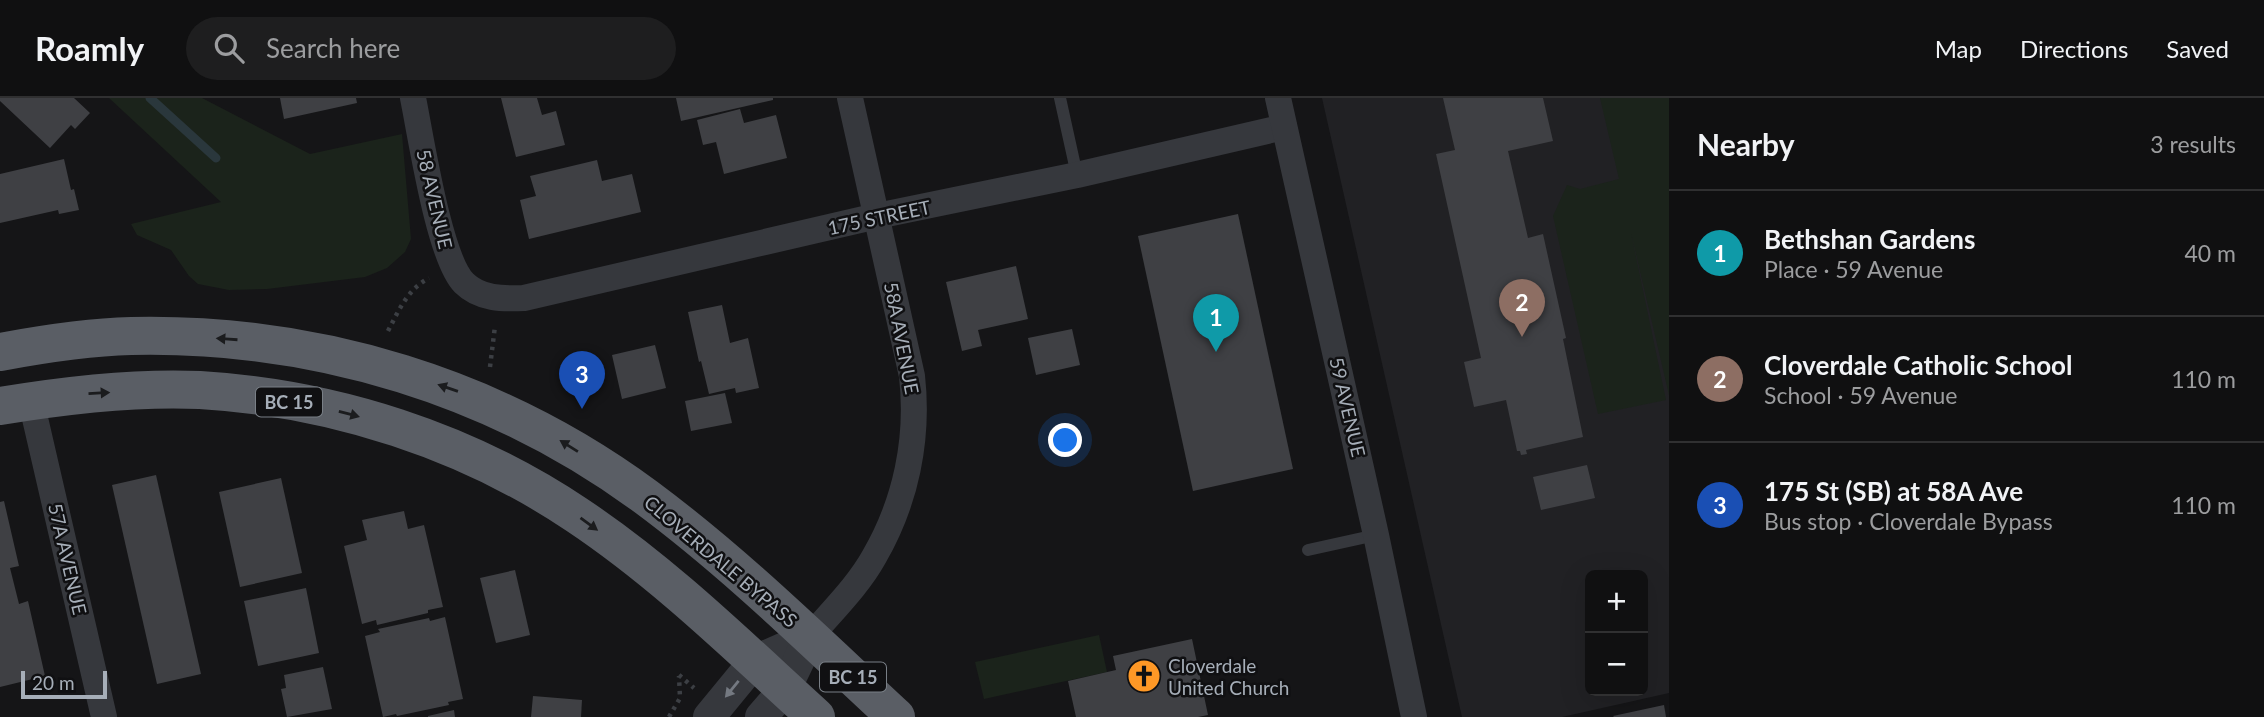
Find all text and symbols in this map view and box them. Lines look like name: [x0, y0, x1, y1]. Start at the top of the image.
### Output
search box: [186, 17, 676, 80]
text: Roamly: [35, 28, 144, 68]
icon: search: [210, 29, 248, 67]
text: Search here: [266, 32, 400, 64]
text: Map: [1935, 34, 1982, 63]
text: Directions: [2020, 34, 2128, 63]
text: Saved: [2166, 34, 2229, 63]
text: Nearby: [1697, 126, 1795, 162]
text: 3 results: [2150, 130, 2236, 158]
street label: 58 AVENUE: [412, 147, 458, 251]
street label: 175 STREET: [825, 195, 933, 239]
text: Bethshan Gardens: [1764, 223, 1975, 255]
text: 1: [1713, 239, 1727, 267]
text: 40 m: [2185, 239, 2236, 267]
text: Place · 59 Avenue: [1764, 255, 1943, 283]
pin: 2: [1499, 279, 1545, 337]
street label: 58A AVENUE: [880, 280, 924, 396]
pin: 1: [1193, 294, 1239, 352]
one-way arrow: [215, 333, 237, 344]
text: Cloverdale Catholic School: [1764, 349, 2073, 381]
pin: 3: [559, 351, 605, 409]
street label: 59 AVENUE: [1325, 355, 1371, 459]
text: 2: [1713, 365, 1727, 393]
text: 110 m: [2171, 365, 2236, 393]
text: School · 59 Avenue: [1764, 381, 1957, 409]
one-way arrow: [437, 382, 458, 393]
one-way arrow: [88, 387, 110, 398]
road number: BC 15: [256, 388, 322, 416]
one-way arrow: [339, 409, 360, 419]
your location: [1048, 423, 1082, 457]
one-way arrow: [559, 440, 578, 453]
text: 175 St (SB) at 58A Ave: [1764, 475, 2023, 507]
street label: CLOVERDALE BYPASS: [640, 490, 802, 632]
text: 3: [1713, 491, 1727, 519]
text: 110 m: [2171, 491, 2236, 519]
street label: 57A AVENUE: [44, 501, 92, 617]
text: Bus stop · Cloverdale Bypass: [1764, 507, 2053, 535]
one-way arrow: [580, 517, 598, 531]
map controls: [1585, 570, 1648, 696]
button: +: [1585, 570, 1648, 633]
button: −: [1585, 633, 1648, 696]
place label: Cloverdale United Church: [1168, 654, 1289, 699]
church icon: Cloverdale United Church: [1125, 657, 1163, 695]
road number: BC 15: [820, 662, 886, 692]
scale bar: [21, 668, 107, 700]
text: 20 m: [32, 671, 75, 694]
one-way arrow: [725, 681, 740, 698]

